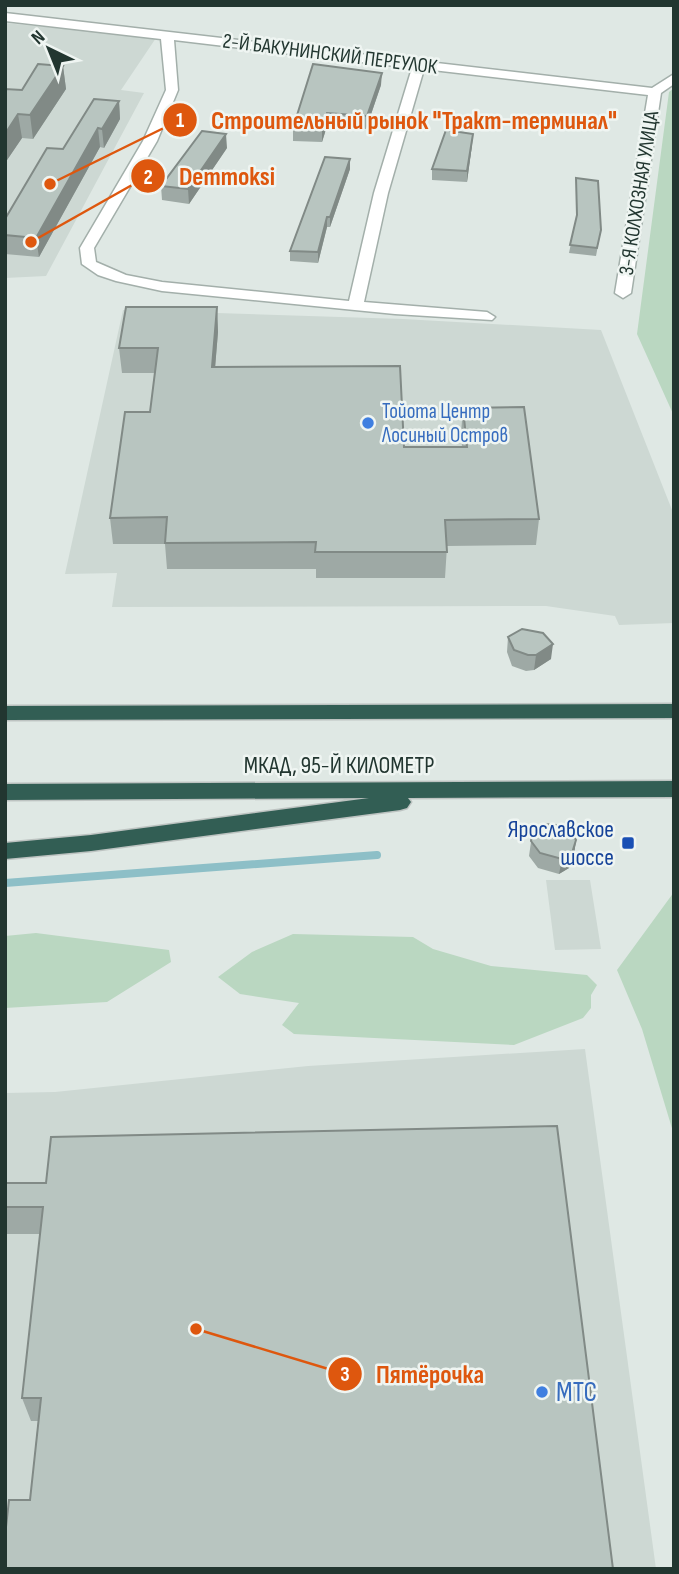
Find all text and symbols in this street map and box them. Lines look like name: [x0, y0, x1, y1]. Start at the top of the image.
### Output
north arrow: [14, 14, 84, 84]
text: N: [27, 26, 50, 50]
street label: 2-Й БАКУНИНСКИЙ ПЕРЕУЛОК: [221, 28, 439, 80]
callout: Строительный рынок "Тракт-терминал": [162, 96, 631, 143]
text: Строительный рынок "Тракт-терминал": [211, 106, 617, 137]
text: 1: [176, 108, 184, 133]
street label: 3-Я КОЛХОЗНАЯ УЛИЦА: [614, 108, 664, 277]
callout: Demmoksi: [130, 153, 289, 200]
text: Demmoksi: [179, 162, 275, 193]
text: 2: [143, 165, 153, 190]
place label: Тойота Центр Лосиный Остров: [381, 399, 508, 448]
marker: Тойота Центр Лосиный Остров: [360, 415, 376, 431]
street label: МКАД, 95-Й КИЛОМЕТР: [244, 751, 434, 780]
place label: Ярославское шоссе: [507, 815, 614, 872]
marker: Ярославское шоссе: [620, 835, 636, 851]
callout: Пятёрочка: [327, 1350, 498, 1397]
text: Пятёрочка: [376, 1360, 484, 1391]
text: 3: [340, 1362, 350, 1387]
place label: МТС: [556, 1376, 597, 1409]
marker: МТС: [534, 1384, 550, 1400]

